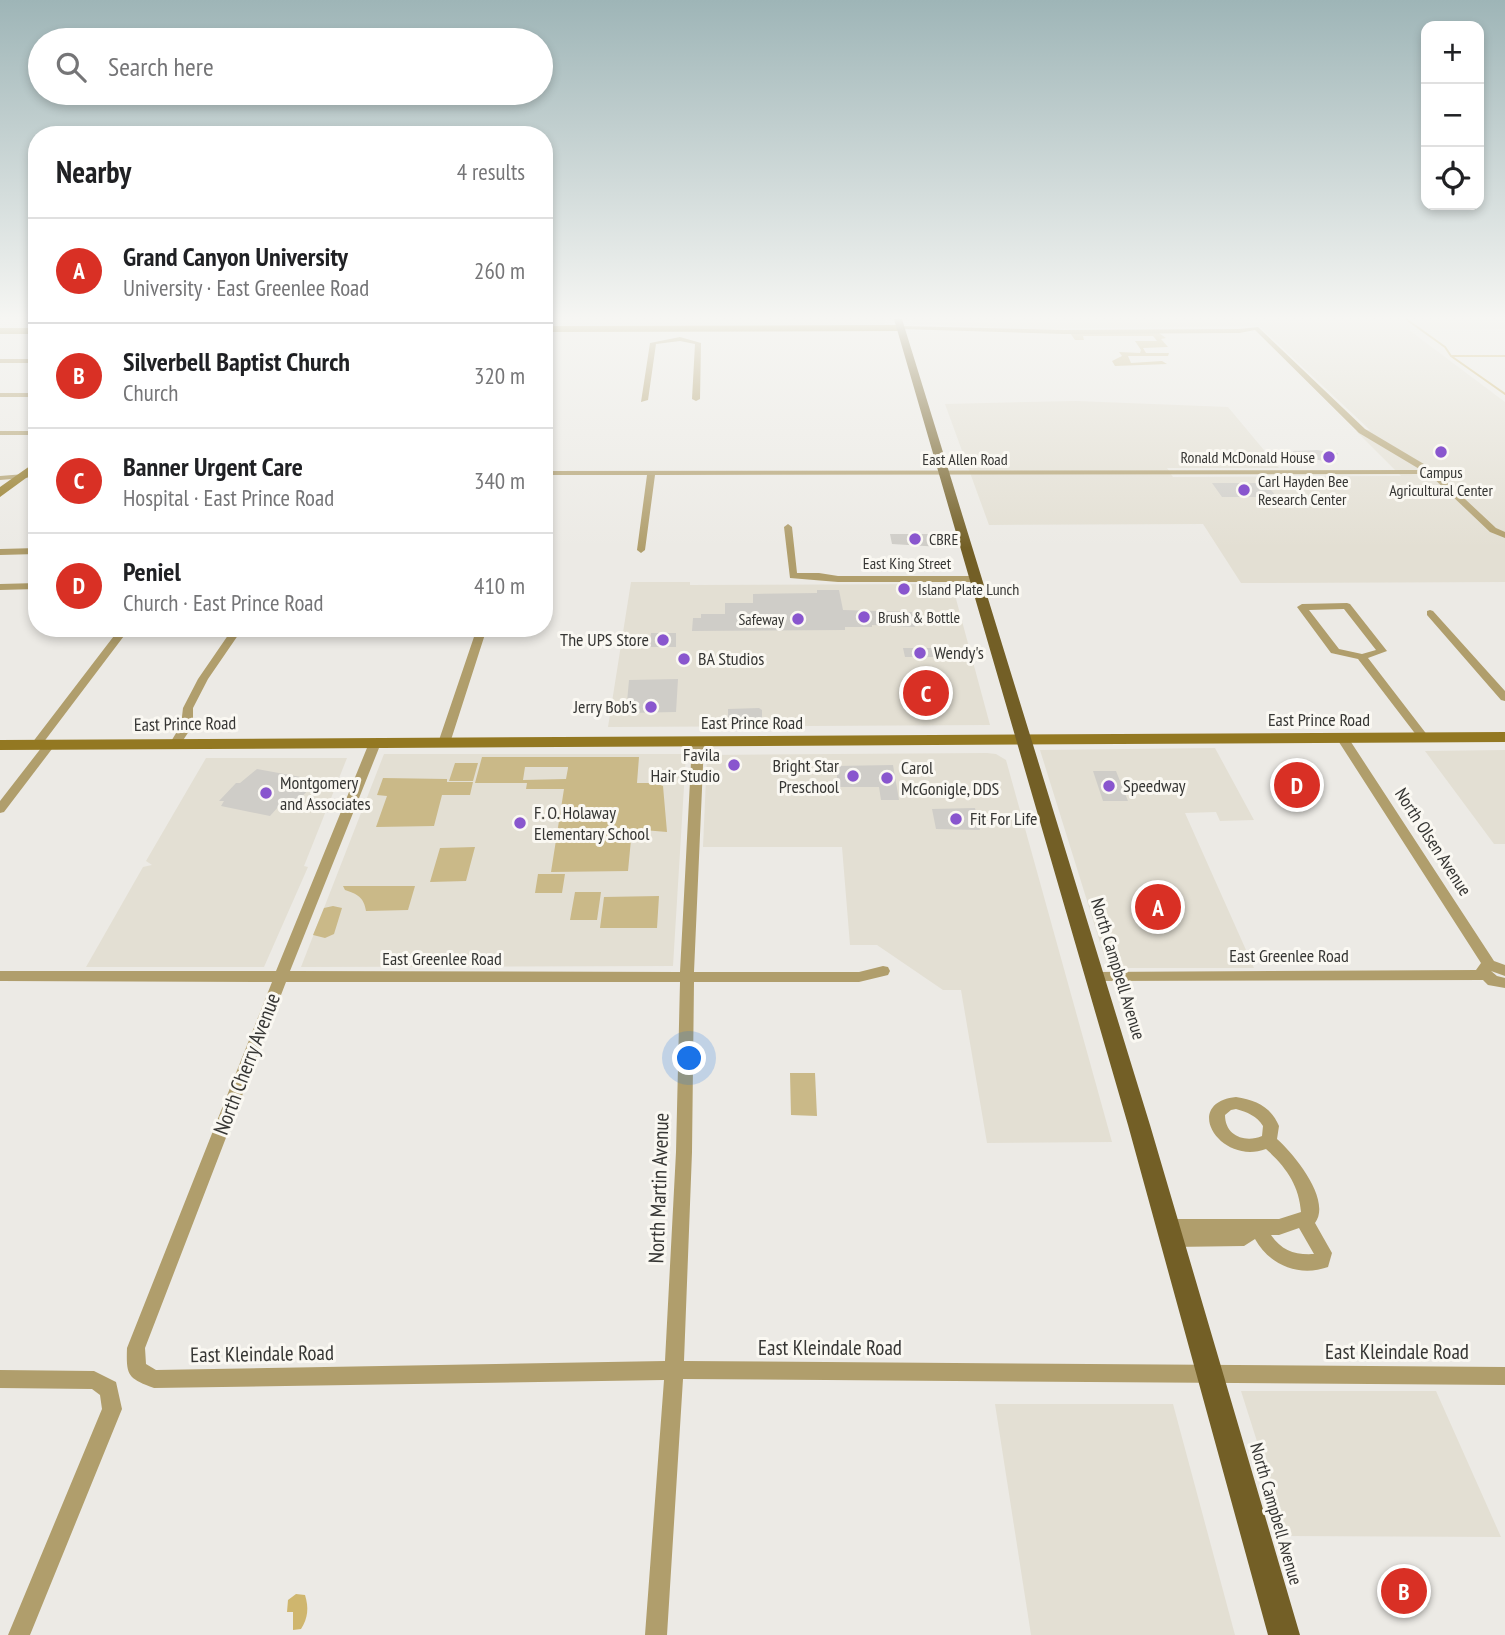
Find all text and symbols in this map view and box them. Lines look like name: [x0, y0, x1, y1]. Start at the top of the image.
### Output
map controls: [1421, 21, 1484, 210]
button: +: [1421, 21, 1484, 84]
search box: [28, 28, 553, 105]
icon: search: [52, 48, 90, 86]
text: Search here: [108, 50, 214, 83]
button: −: [1421, 84, 1484, 147]
button: locate: [1421, 147, 1484, 210]
text: Nearby: [56, 152, 131, 191]
text: 4 results: [457, 157, 525, 186]
text: Grand Canyon University: [123, 240, 348, 273]
text: A: [73, 256, 85, 285]
text: 260 m: [474, 256, 525, 285]
text: University · East Greenlee Road: [123, 273, 369, 302]
text: Silverbell Baptist Church: [123, 345, 350, 378]
text: B: [73, 361, 85, 390]
text: 320 m: [474, 361, 525, 390]
text: Church: [123, 378, 178, 407]
marker: Campus Agricultural Center: [1433, 444, 1449, 460]
place label: Ronald McDonald House: [1180, 447, 1315, 467]
street label: East Allen Road: [922, 449, 1008, 469]
marker: Ronald McDonald House: [1321, 449, 1337, 465]
text: Banner Urgent Care: [123, 450, 303, 483]
place label: Campus Agricultural Center: [1389, 462, 1493, 500]
text: C: [74, 466, 84, 495]
text: 340 m: [474, 466, 525, 495]
place label: Carl Hayden Bee Research Center: [1258, 471, 1349, 509]
marker: Carl Hayden Bee Research Center: [1236, 482, 1252, 498]
text: Hospital · East Prince Road: [123, 483, 334, 512]
place label: CBRE: [929, 529, 959, 549]
marker: CBRE: [907, 531, 923, 547]
street label: East King Street: [863, 553, 952, 573]
text: Peniel: [123, 555, 181, 588]
text: D: [73, 571, 85, 600]
text: 410 m: [474, 571, 525, 600]
place label: Island Plate Lunch: [918, 579, 1019, 599]
marker: Island Plate Lunch: [896, 581, 912, 597]
text: Church · East Prince Road: [123, 588, 324, 617]
place label: Brush & Bottle: [878, 607, 960, 627]
place label: Safeway: [738, 609, 784, 629]
marker: Brush & Bottle: [856, 609, 872, 625]
marker: Safeway: [790, 611, 806, 627]
place label: The UPS Store: [560, 628, 649, 651]
marker: The UPS Store: [655, 632, 671, 648]
place label: Wendy's: [934, 641, 984, 664]
marker: Wendy's: [912, 645, 928, 661]
place label: BA Studios: [698, 647, 764, 670]
marker: BA Studios: [676, 651, 692, 667]
pin: C: [903, 667, 949, 719]
place label: Jerry Bob's: [573, 695, 637, 718]
marker: Jerry Bob's: [643, 699, 659, 715]
street label: East Prince Road: [1268, 708, 1370, 731]
street label: East Prince Road: [134, 711, 236, 736]
street label: East Prince Road: [701, 711, 803, 734]
place label: Favila Hair Studio: [651, 743, 720, 787]
place label: Bright Star Preschool: [772, 754, 840, 798]
place label: Carol McGonigle, DDS: [901, 756, 1000, 800]
marker: Favila Hair Studio: [726, 757, 742, 773]
pin: D: [1274, 759, 1320, 811]
marker: Bright Star Preschool: [845, 768, 861, 784]
marker: Carol McGonigle, DDS: [879, 770, 895, 786]
place label: Montgomery and Associates: [280, 771, 371, 815]
place label: Speedway: [1123, 774, 1186, 797]
marker: Speedway: [1101, 778, 1117, 794]
street label: North Olsen Avenue: [1390, 784, 1477, 900]
marker: Montgomery and Associates: [258, 785, 274, 801]
place label: F. O. Holaway Elementary School: [534, 801, 650, 845]
place label: Fit For Life: [970, 807, 1037, 830]
marker: Fit For Life: [948, 811, 964, 827]
marker: F. O. Holaway Elementary School: [512, 815, 528, 831]
pin: A: [1135, 881, 1181, 933]
street label: North Campbell Avenue: [1086, 895, 1151, 1042]
street label: East Greenlee Road: [1229, 944, 1349, 967]
street label: East Greenlee Road: [382, 947, 502, 970]
street label: North Cherry Avenue: [207, 989, 286, 1138]
your location: [672, 1041, 706, 1075]
street label: North Martin Avenue: [642, 1112, 675, 1264]
street label: East Kleindale Road: [758, 1334, 902, 1361]
street label: East Kleindale Road: [1325, 1338, 1469, 1365]
street label: East Kleindale Road: [190, 1339, 334, 1368]
street label: North Campbell Avenue: [1245, 1440, 1308, 1588]
pin: B: [1381, 1565, 1427, 1617]

